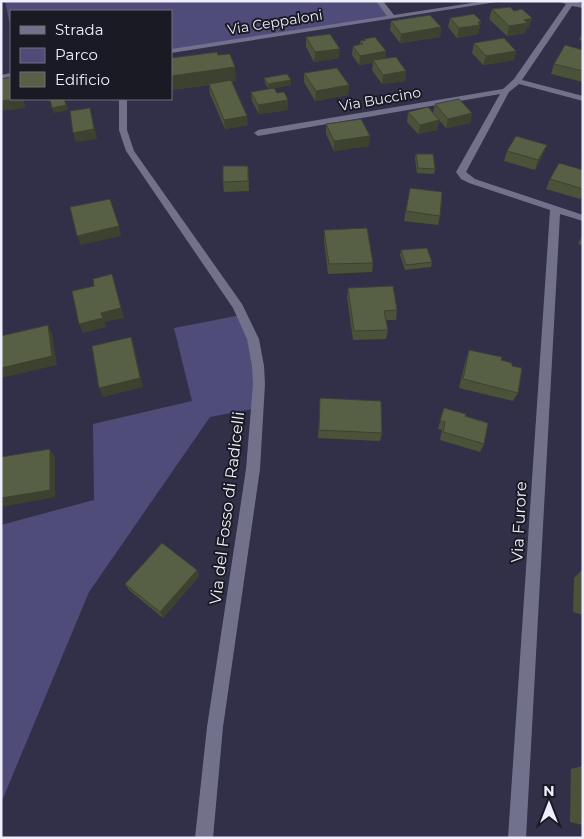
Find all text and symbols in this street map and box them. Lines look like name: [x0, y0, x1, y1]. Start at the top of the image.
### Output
street label: Via Ceppaloni: [226, 6, 324, 38]
legend: [10, 10, 172, 100]
text: Strada: [55, 20, 104, 39]
text: Parco: [55, 45, 98, 64]
text: Edificio: [55, 70, 110, 89]
street label: Via Buccino: [338, 83, 423, 115]
street label: Via del Fosso di Radicelli: [206, 410, 248, 606]
street label: Via Furore: [507, 481, 531, 563]
north arrow: [524, 779, 574, 829]
text: N: [543, 782, 555, 800]

